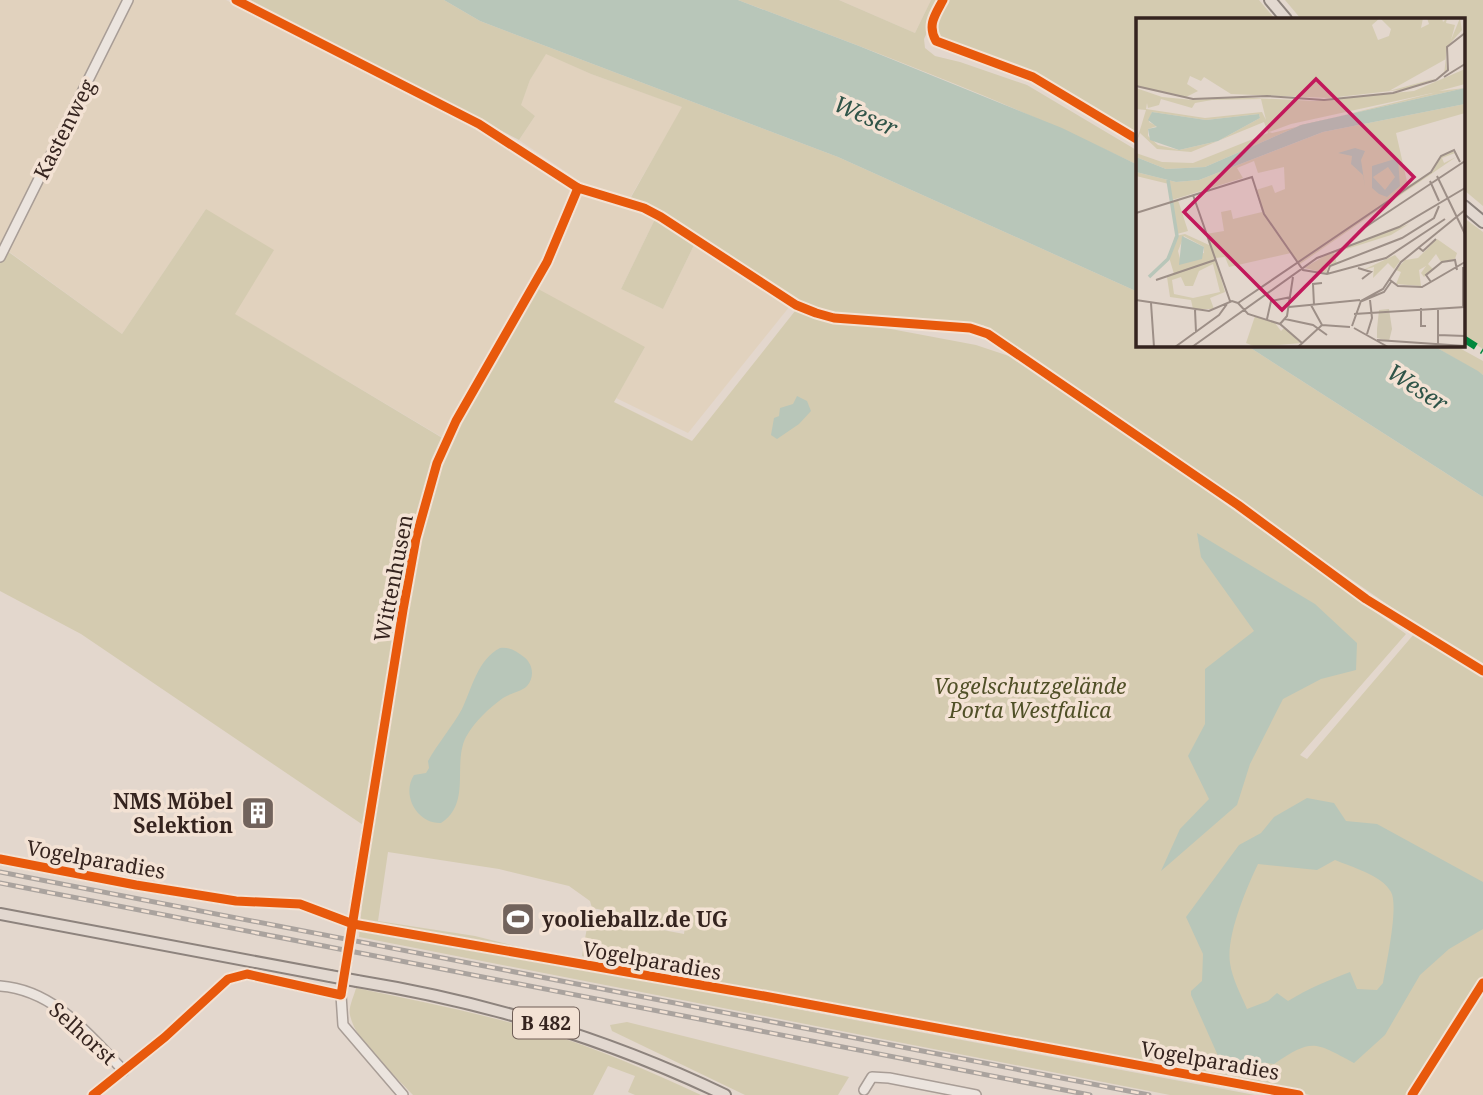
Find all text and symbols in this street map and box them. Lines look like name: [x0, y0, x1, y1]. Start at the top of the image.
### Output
inset map: [1136, 18, 1466, 346]
street label: Kastenweg: [27, 74, 101, 184]
water label: Weser: [829, 87, 903, 143]
water label: Weser: [1381, 355, 1455, 419]
street label: Wittenhusen: [367, 512, 419, 644]
park label: Vogelschutzgelände Porta Westfalica: [934, 672, 1126, 724]
place label: NMS Möbel Selektion: [113, 787, 234, 839]
building icon: NMS Möbel Selektion: [239, 794, 277, 832]
street label: Vogelparadies: [24, 833, 168, 885]
sports icon: yoolieballz.de UG: [499, 900, 537, 938]
place label: yoolieballz.de UG: [542, 905, 728, 933]
street label: Vogelparadies: [580, 934, 724, 986]
street label: Selhorst: [43, 995, 123, 1071]
road number: B 482: [513, 1007, 579, 1038]
street label: Vogelparadies: [1138, 1034, 1282, 1086]

